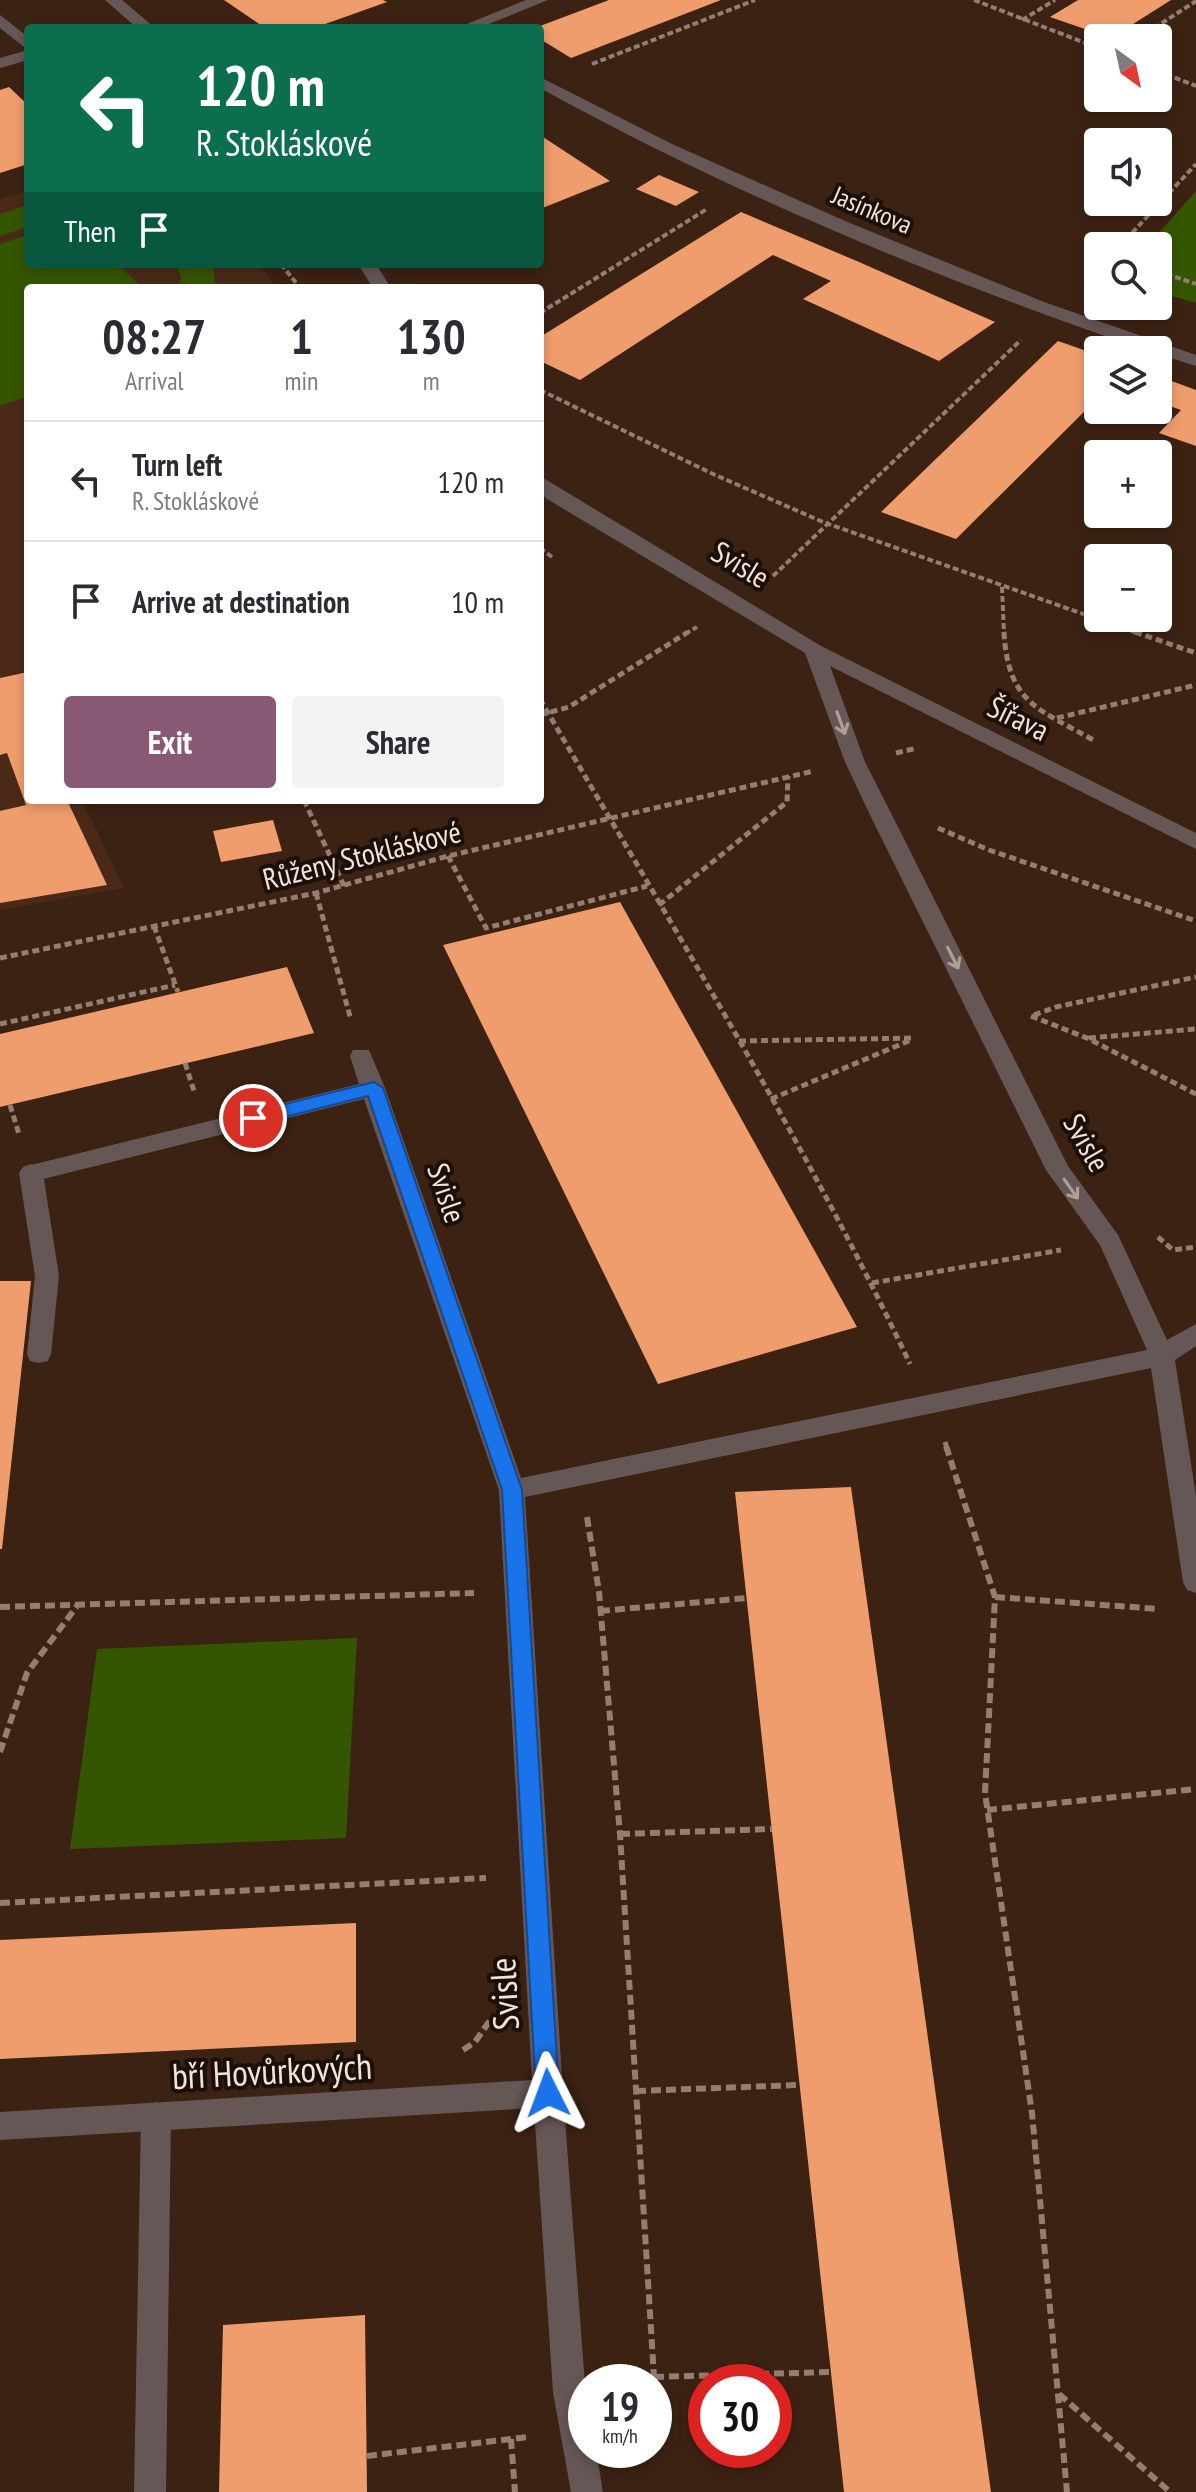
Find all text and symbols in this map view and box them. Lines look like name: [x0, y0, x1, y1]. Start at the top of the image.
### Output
north arrow: [1084, 24, 1172, 112]
map controls: [1084, 24, 1172, 632]
text: 120 m: [196, 49, 325, 121]
icon: left: [64, 56, 168, 160]
text: R. Stokláskové: [196, 119, 372, 166]
button: sound: [1084, 128, 1172, 216]
street label: Jasínkova: [826, 178, 917, 241]
icon: arrive: [132, 208, 176, 252]
text: Then: [64, 211, 116, 250]
button: search: [1084, 232, 1172, 320]
text: 08:27: [102, 305, 206, 367]
text: 1: [290, 305, 313, 367]
text: 130: [397, 305, 466, 367]
button: layers: [1084, 336, 1172, 424]
text: Arrival: [125, 364, 184, 397]
text: min: [284, 364, 318, 397]
text: m: [423, 364, 440, 397]
button: +: [1084, 440, 1172, 528]
text: Turn left: [132, 445, 222, 484]
icon: left: [64, 459, 108, 503]
text: 120 m: [438, 462, 504, 501]
text: R. Stokláskové: [132, 484, 259, 517]
street label: Svisle: [705, 531, 777, 596]
button: −: [1084, 544, 1172, 632]
icon: arrive: [64, 579, 108, 623]
text: Arrive at destination: [132, 582, 350, 621]
text: 10 m: [451, 582, 504, 621]
street label: Šířava: [982, 686, 1056, 749]
button: Exit: [64, 696, 276, 788]
button: Share: [292, 696, 504, 788]
one-way arrow: [835, 710, 849, 735]
street label: Růženy Stokláskové: [259, 811, 465, 898]
one-way arrow: [946, 945, 961, 969]
pin: [219, 1084, 287, 1152]
icon: arrive: [231, 1096, 275, 1140]
street label: Svisle: [1055, 1106, 1119, 1178]
street label: Svisle: [419, 1158, 476, 1227]
one-way arrow: [1063, 1177, 1079, 1199]
street label: Svisle: [478, 1957, 529, 2032]
street label: bří Hovůrkových: [171, 2042, 373, 2099]
position arrow: [506, 2051, 590, 2135]
speed limit sign: 30: [688, 2364, 792, 2468]
text: 19: [601, 2380, 639, 2432]
text: km/h: [602, 2423, 638, 2449]

